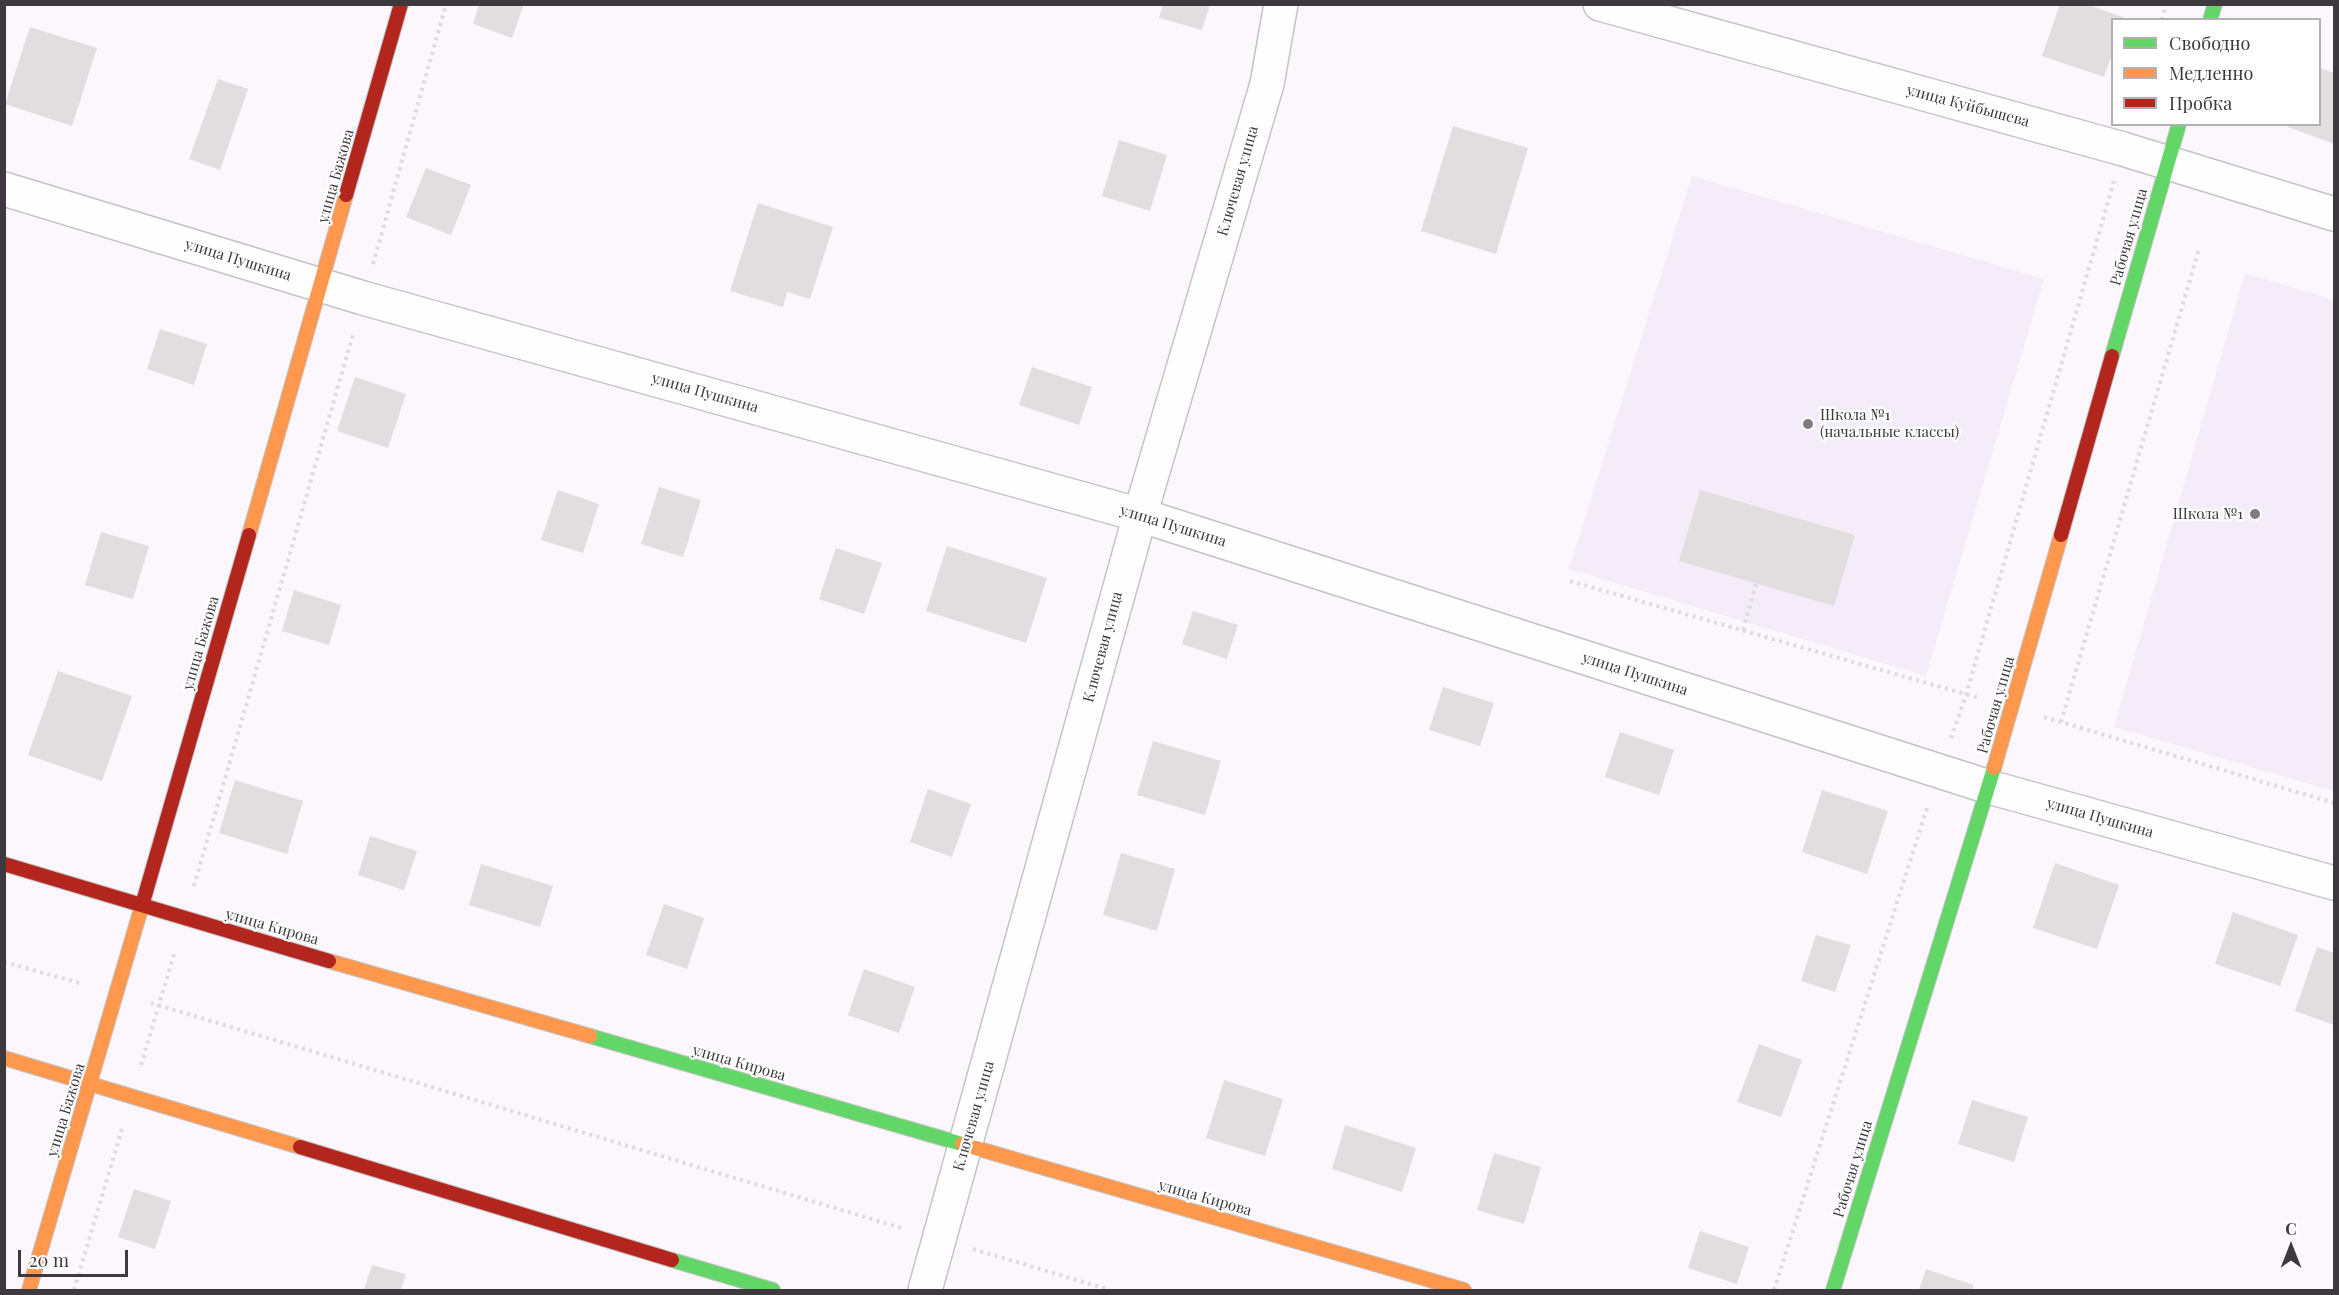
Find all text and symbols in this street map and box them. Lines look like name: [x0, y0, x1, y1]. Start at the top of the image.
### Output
legend: [2111, 18, 2321, 126]
text: Свободно: [2169, 31, 2250, 55]
text: Медленно: [2169, 61, 2253, 85]
street label: улица Куйбышева: [1905, 81, 2031, 131]
text: Пробка: [2169, 91, 2232, 115]
street label: Ключевая улица: [1214, 124, 1262, 238]
street label: улица Бажова: [314, 127, 358, 225]
street label: Рабочая улица: [2107, 186, 2151, 288]
street label: улица Пушкина: [183, 235, 293, 285]
street label: улица Пушкина: [650, 369, 760, 417]
place label: Школа №1 (начальные классы): [1820, 406, 1959, 441]
marker: Школа №1 (начальные классы): [1801, 417, 1815, 431]
street label: улица Пушкина: [1118, 501, 1228, 551]
place label: Школа №1: [2173, 505, 2243, 523]
marker: Школа №1: [2248, 507, 2262, 521]
street label: Ключевая улица: [1080, 590, 1126, 704]
street label: улица Бажова: [179, 594, 223, 692]
street label: улица Пушкина: [1580, 648, 1690, 700]
street label: Рабочая улица: [1974, 654, 2018, 756]
street label: улица Пушкина: [2045, 794, 2155, 842]
street label: улица Кирова: [223, 905, 321, 949]
street label: улица Кирова: [690, 1041, 788, 1085]
street label: Ключевая улица: [950, 1059, 998, 1173]
street label: улица Бажова: [43, 1061, 89, 1159]
street label: Рабочая улица: [1830, 1118, 1876, 1220]
street label: улица Кирова: [1156, 1176, 1254, 1220]
north arrow: [2261, 1217, 2321, 1277]
text: С: [2285, 1218, 2297, 1239]
scale bar: [21, 1238, 130, 1276]
text: 20 m: [29, 1248, 69, 1272]

